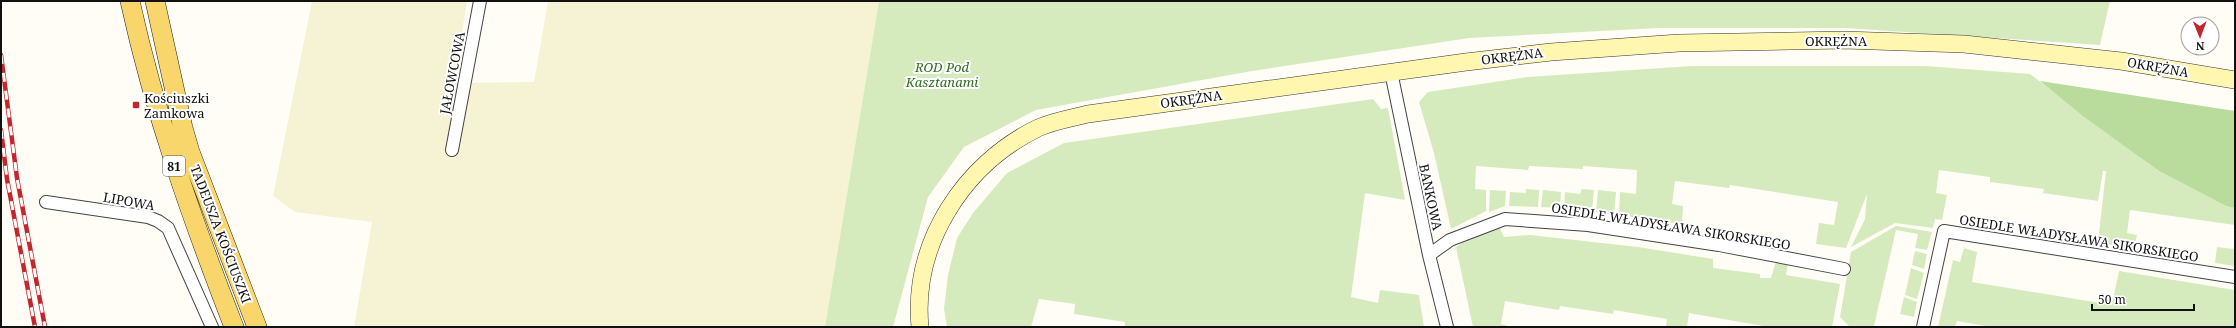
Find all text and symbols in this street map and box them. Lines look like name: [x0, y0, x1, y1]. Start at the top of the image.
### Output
north arrow: [2180, 16, 2220, 56]
street label: JAŁOWCOWA: [435, 29, 469, 117]
street label: OKRĘŻNA: [1805, 32, 1868, 50]
text: N: [2195, 39, 2205, 54]
street label: OKRĘŻNA: [1480, 43, 1545, 69]
street label: OKRĘŻNA: [2126, 53, 2191, 81]
park label: ROD Pod Kasztanami: [905, 58, 978, 91]
street label: OKRĘŻNA: [1159, 86, 1224, 112]
place label: Kościuszki Zamkowa: [144, 89, 209, 122]
marker: Kościuszki Zamkowa: [131, 100, 141, 110]
road number: 81: [163, 156, 185, 176]
street label: TADEUSZA KOŚCIUSZKI: [186, 162, 256, 306]
street label: BANKOWA: [1415, 162, 1447, 233]
street label: LIPOWA: [102, 188, 157, 215]
street label: OSIEDLE WŁADYSŁAWA SIKORSKIEGO: [1550, 198, 1792, 254]
street label: OSIEDLE WŁADYSŁAWA SIKORSKIEGO: [1958, 210, 2200, 266]
scale bar: [2092, 286, 2194, 312]
text: 50 m: [2098, 291, 2126, 308]

